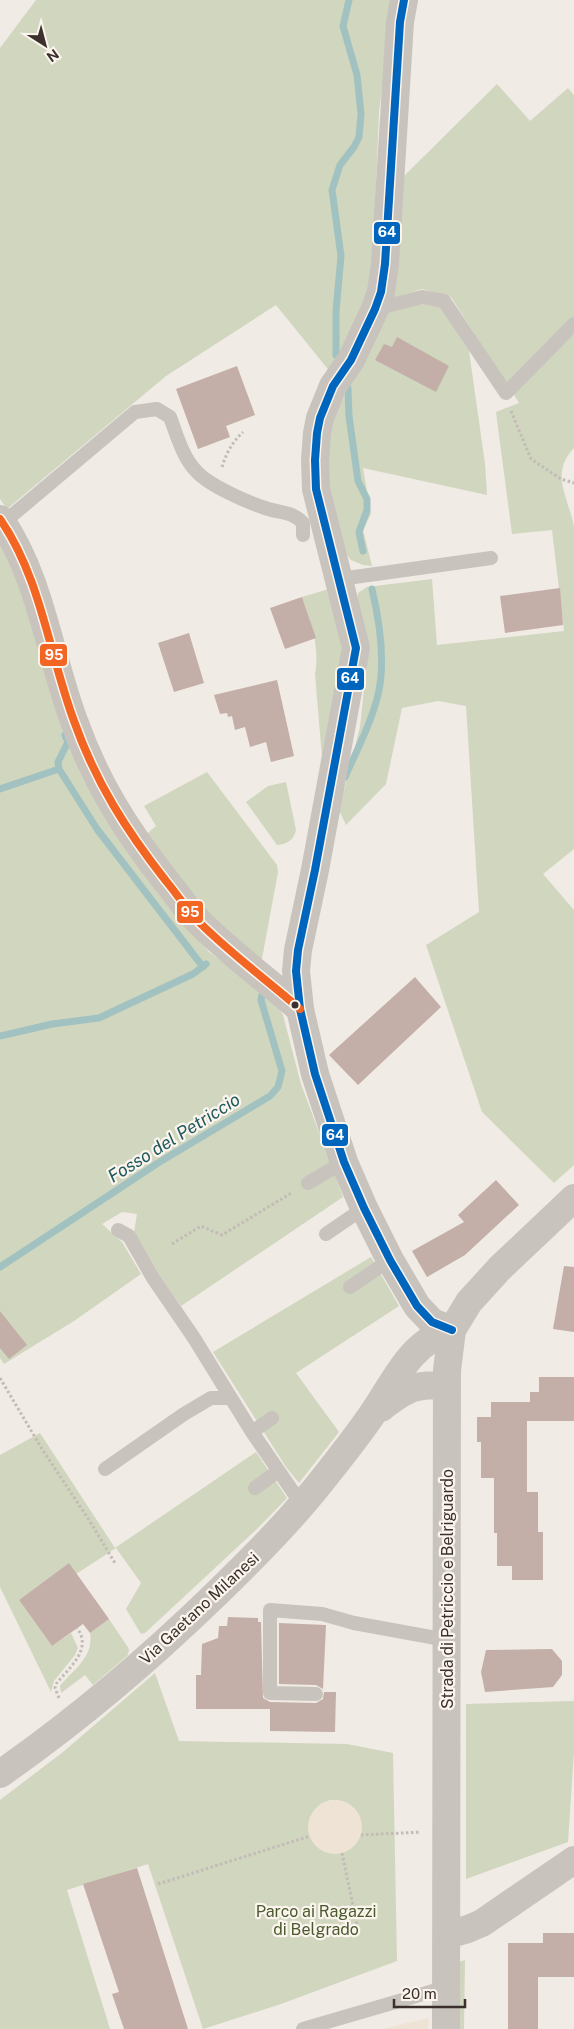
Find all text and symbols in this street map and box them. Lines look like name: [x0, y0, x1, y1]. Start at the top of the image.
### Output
north arrow: [20, 20, 70, 70]
text: N: [44, 46, 62, 65]
line badge: 64: [373, 221, 401, 245]
text: 64: [378, 224, 396, 240]
line badge: 95: [39, 643, 68, 667]
text: 95: [45, 647, 63, 663]
line badge: 64: [336, 667, 365, 691]
text: 64: [341, 670, 359, 686]
line badge: 95: [176, 900, 204, 924]
text: 95: [181, 904, 199, 920]
unlabelled marker: [290, 1000, 300, 1010]
water label: Fosso del Petriccio: [104, 1088, 244, 1187]
line badge: 64: [321, 1123, 349, 1147]
text: 64: [326, 1127, 344, 1143]
street label: Strada di Petriccio e Belriguardo: [438, 1469, 457, 1709]
street label: Via Gaetano Milanesi: [136, 1548, 263, 1668]
park label: Parco ai Ragazzi di Belgrado: [256, 1902, 376, 1939]
scale bar: [394, 1976, 465, 2008]
text: 20 m: [402, 1985, 437, 2002]

